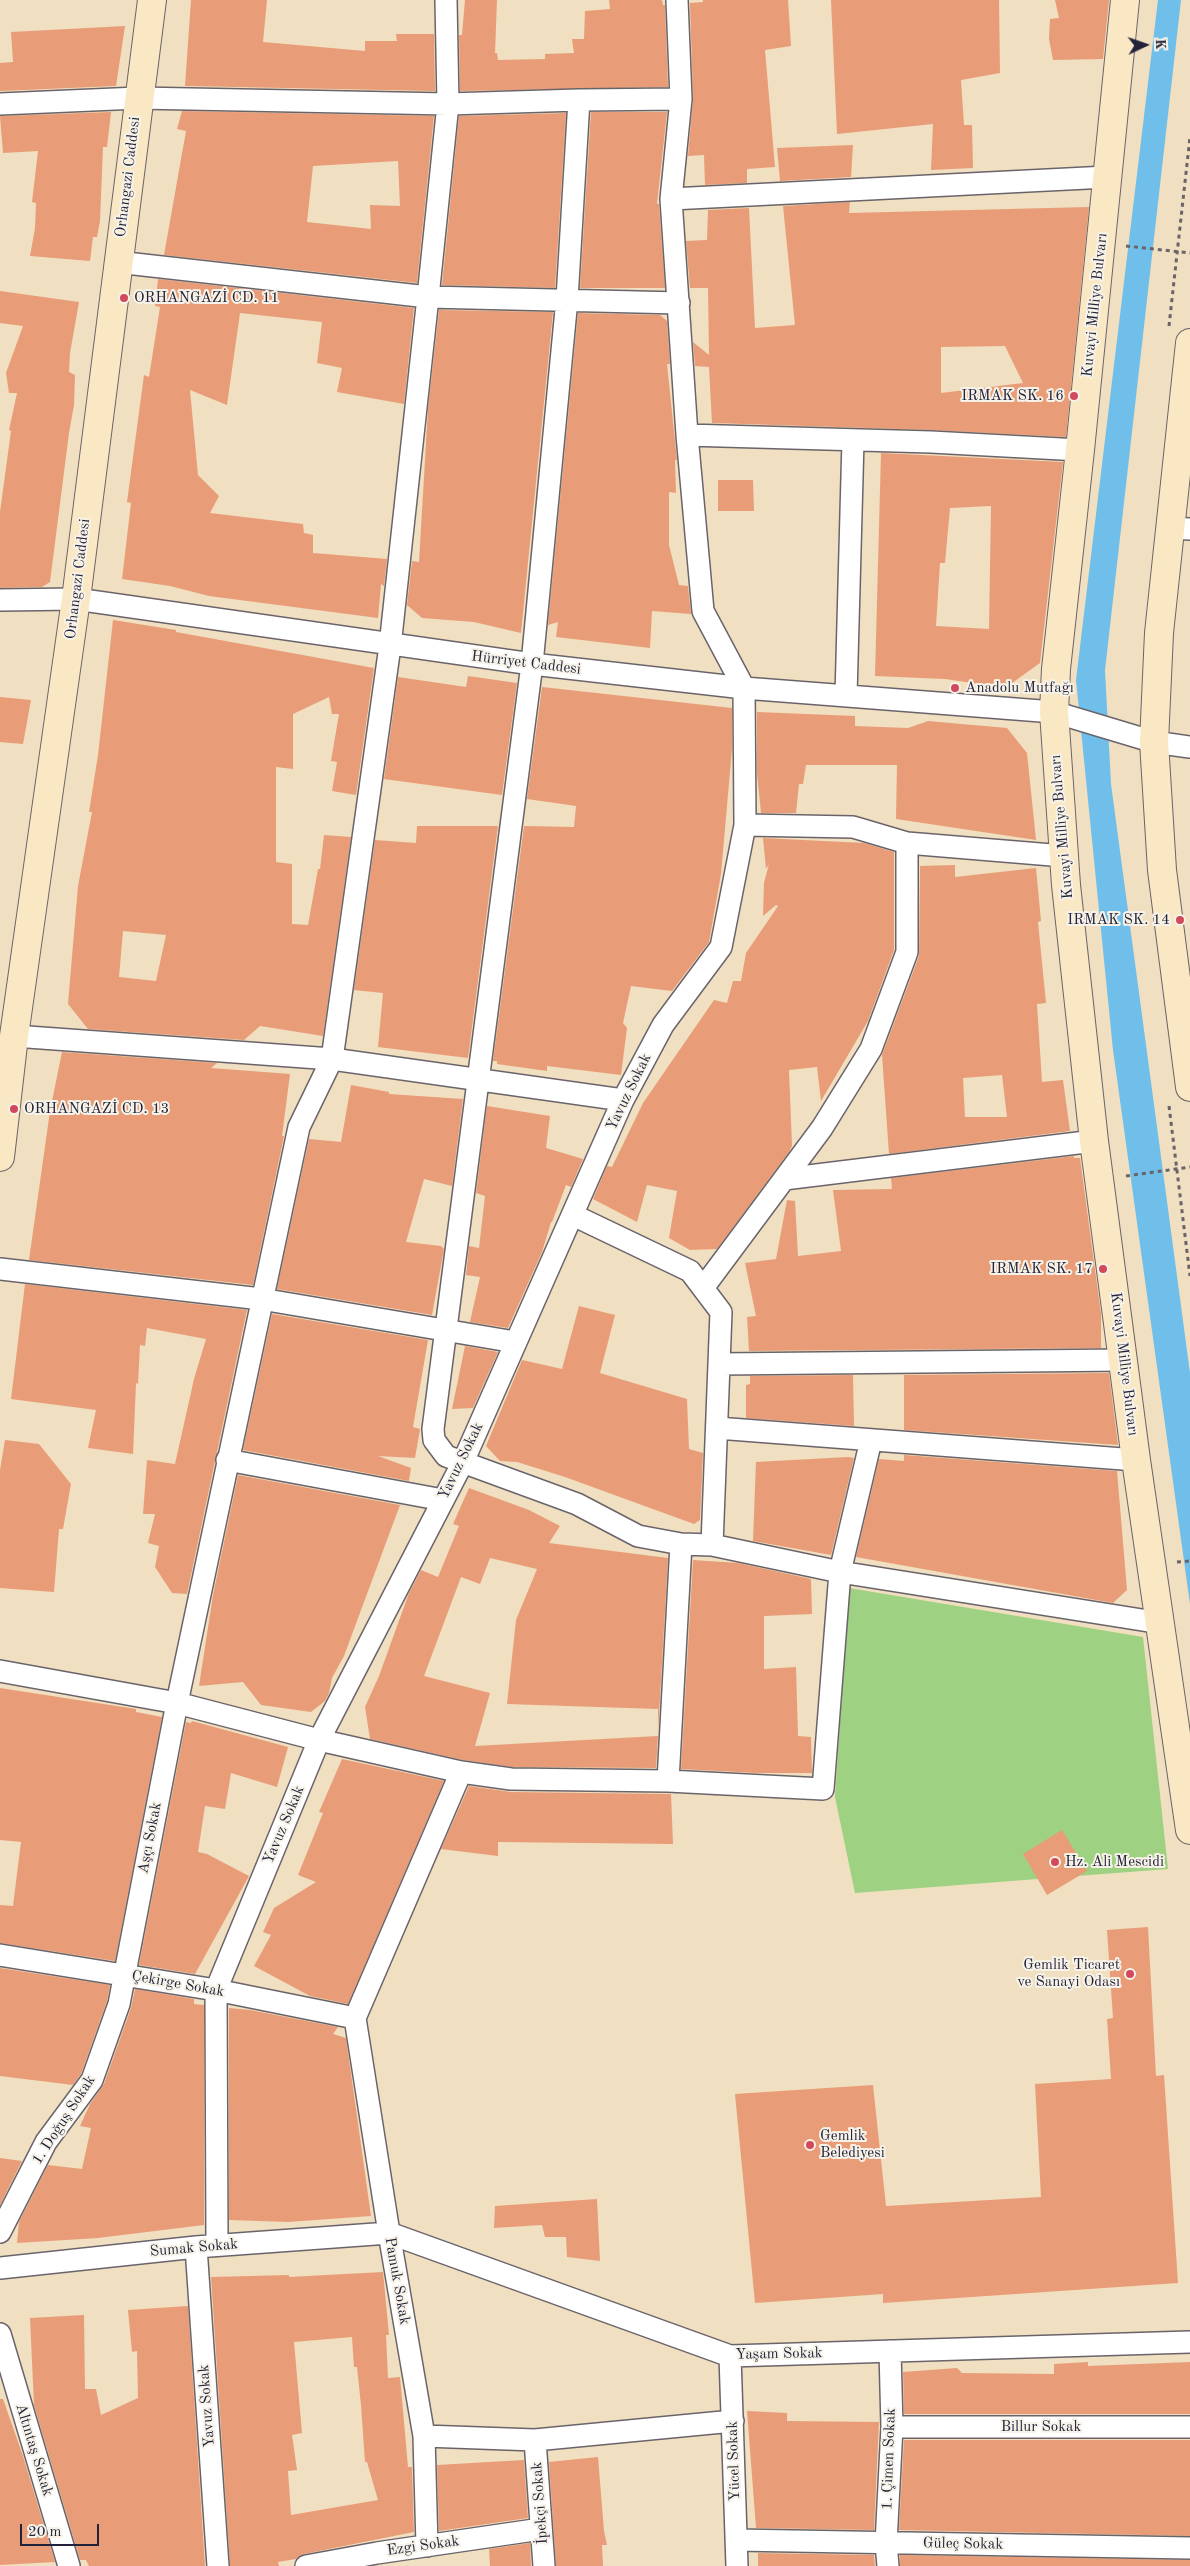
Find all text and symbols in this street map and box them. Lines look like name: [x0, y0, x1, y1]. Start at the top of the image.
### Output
north arrow: [1120, 20, 1170, 70]
text: K: [1153, 38, 1167, 50]
street label: Orhangazi Caddesi: [112, 116, 144, 238]
street label: Kuvayi Milliye Bulvarı: [1078, 232, 1112, 378]
place label: ORHANGAZİ CD. 11: [134, 289, 279, 307]
marker: ORHANGAZİ CD. 11: [118, 292, 130, 304]
place label: IRMAK SK. 16: [961, 387, 1064, 405]
marker: IRMAK SK. 16: [1068, 390, 1080, 402]
street label: Orhangazi Caddesi: [62, 518, 94, 640]
street label: Hürriyet Caddesi: [470, 647, 582, 679]
place label: Anadolu Mutfağı: [965, 679, 1074, 697]
marker: Anadolu Mutfağı: [949, 682, 961, 694]
street label: Kuvayi Milliye Bulvarı: [1047, 754, 1077, 900]
place label: IRMAK SK. 14: [1067, 911, 1170, 929]
marker: IRMAK SK. 14: [1174, 914, 1186, 926]
street label: Yavuz Sokak: [603, 1051, 655, 1133]
place label: ORHANGAZİ CD. 13: [24, 1100, 169, 1118]
marker: ORHANGAZİ CD. 13: [8, 1103, 20, 1115]
place label: IRMAK SK. 17: [990, 1260, 1093, 1278]
marker: IRMAK SK. 17: [1097, 1263, 1109, 1275]
street label: Kuvayi Milliye Bulvarı: [1106, 1291, 1142, 1437]
street label: Yavuz Sokak: [435, 1420, 487, 1502]
street label: Yavuz Sokak: [259, 1783, 309, 1867]
street label: Aşçı Sokak: [134, 1801, 166, 1875]
place label: Hz. Ali Mescidi: [1065, 1853, 1164, 1871]
marker: Hz. Ali Mescidi: [1049, 1856, 1061, 1868]
place label: Gemlik Ticaret ve Sanayi Odası: [1017, 1956, 1120, 1991]
street label: Çekirge Sokak: [130, 1967, 226, 2001]
marker: Gemlik Ticaret ve Sanayi Odası: [1124, 1968, 1136, 1980]
street label: 1. Doğuş Sokak: [28, 2072, 100, 2168]
place label: Gemlik Belediyesi: [820, 2127, 885, 2162]
marker: Gemlik Belediyesi: [804, 2139, 816, 2151]
street label: Sumak Sokak: [149, 2235, 239, 2261]
street label: Pamuk Sokak: [380, 2236, 414, 2326]
street label: Yaşam Sokak: [735, 2344, 823, 2364]
street label: Yavuz Sokak: [195, 2364, 219, 2448]
street label: Altıntaş Sokak: [11, 2401, 57, 2499]
street label: 1. Çimen Sokak: [878, 2408, 900, 2510]
street label: Billur Sokak: [1001, 2418, 1081, 2436]
street label: Yücel Sokak: [724, 2421, 744, 2501]
street label: İpekçi Sokak: [528, 2461, 552, 2545]
scale bar: [22, 2514, 101, 2546]
text: 20 m: [28, 2525, 62, 2540]
street label: Ezgi Sokak: [386, 2532, 460, 2560]
street label: Güleç Sokak: [923, 2534, 1003, 2554]

